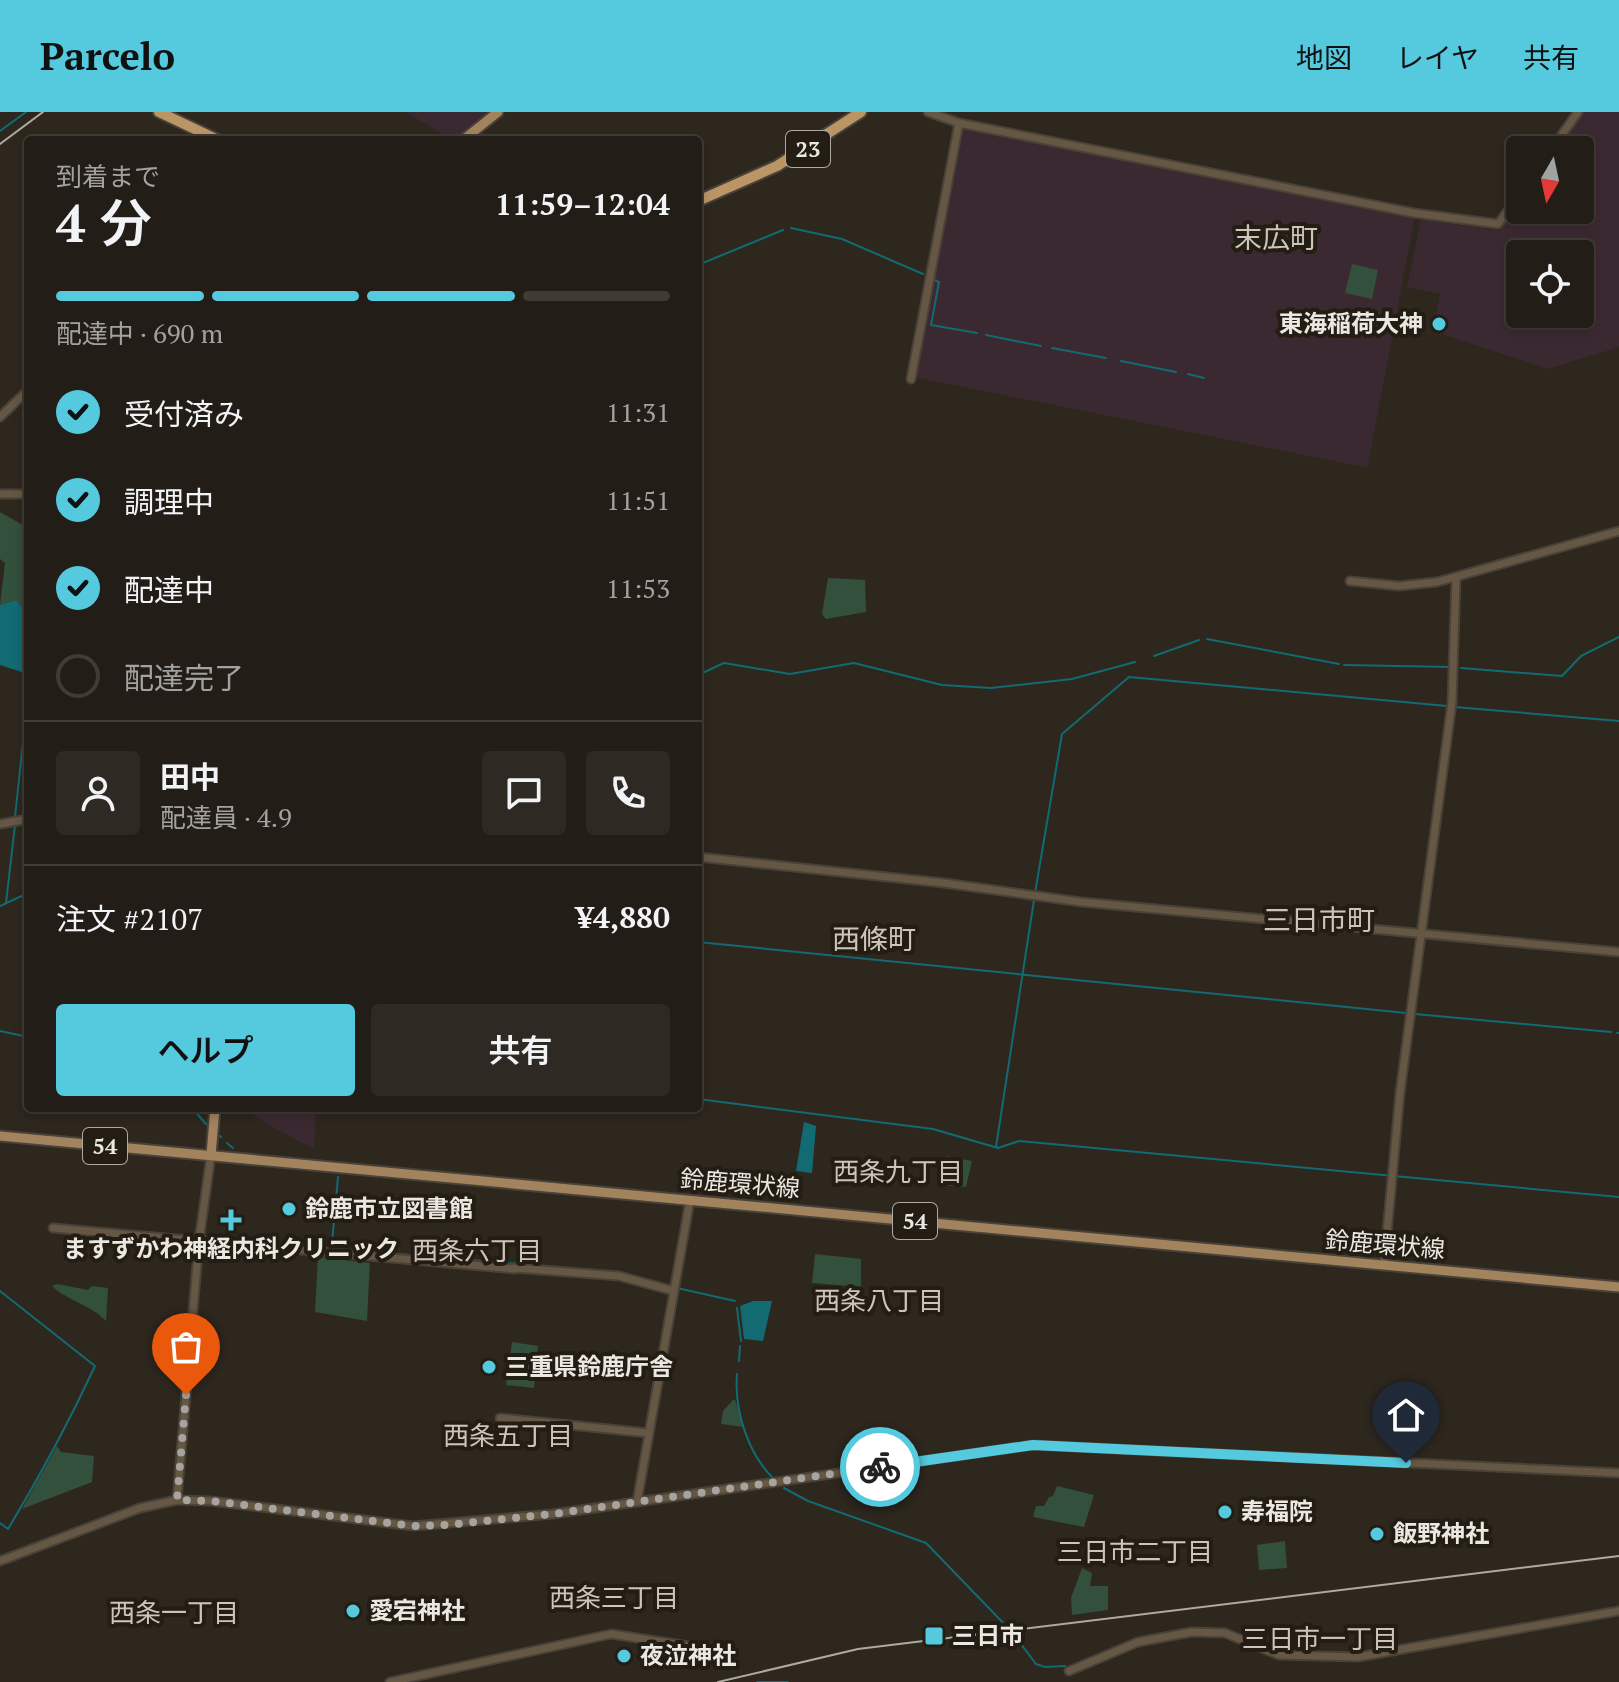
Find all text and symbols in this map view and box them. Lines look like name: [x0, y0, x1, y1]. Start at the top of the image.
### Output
text: Parcelo: [40, 31, 175, 81]
text: 地図: [1296, 39, 1352, 76]
text: レイヤ: [1396, 39, 1479, 76]
text: 共有: [1523, 39, 1579, 76]
road number: 23: [786, 131, 830, 167]
north arrow: [1506, 136, 1594, 224]
map controls: [1506, 136, 1594, 328]
text: 到着まで: [56, 159, 160, 193]
text: 11:59–12:04: [495, 184, 670, 224]
text: 4 分: [56, 188, 151, 257]
district label: 末広町: [1234, 219, 1318, 256]
button: locate: [1506, 240, 1594, 328]
place label: 東海稲荷大神: [1279, 307, 1423, 339]
marker: 東海稲荷大神: [1430, 315, 1448, 333]
text: 配達中 · 690 m: [56, 316, 223, 350]
icon: check: [56, 390, 100, 434]
text: 受付済み: [124, 394, 244, 434]
text: 11:31: [606, 395, 670, 429]
icon: check: [56, 478, 100, 522]
text: 調理中: [124, 482, 214, 522]
text: 11:51: [606, 483, 670, 517]
icon: check: [56, 566, 100, 610]
text: 配達中: [124, 570, 214, 610]
text: 11:53: [606, 571, 670, 605]
text: 配達完了: [124, 658, 244, 698]
button: person: [56, 751, 140, 835]
button: chat: [482, 751, 566, 835]
button: phone: [586, 751, 670, 835]
text: 田中: [160, 757, 220, 797]
text: 配達員 · 4.9: [160, 800, 292, 834]
text: ¥4,880: [576, 897, 670, 937]
text: 注文 #2107: [56, 899, 203, 939]
district label: 三日市町: [1263, 901, 1375, 938]
district label: 西條町: [832, 920, 916, 957]
button: ヘルプ: [56, 1004, 355, 1096]
button: 共有: [371, 1004, 670, 1096]
road number: 54: [83, 1128, 127, 1164]
district label: 西条九丁目: [833, 1154, 963, 1188]
street label: 鈴鹿環状線: [679, 1162, 801, 1204]
place label: 鈴鹿市立図書館: [305, 1192, 473, 1224]
marker: 鈴鹿市立図書館: [280, 1200, 298, 1218]
road number: 54: [893, 1203, 937, 1239]
marker: ますずかわ神経内科クリニック: [220, 1209, 242, 1231]
street label: 鈴鹿環状線: [1324, 1223, 1446, 1265]
place label: ますずかわ神経内科クリニック: [63, 1232, 399, 1264]
district label: 西条六丁目: [412, 1233, 542, 1267]
district label: 西条八丁目: [814, 1283, 944, 1317]
pin: [152, 1313, 220, 1395]
icon: bag: [164, 1325, 208, 1369]
place label: 三重県鈴鹿庁舎: [505, 1350, 673, 1382]
marker: 三重県鈴鹿庁舎: [480, 1358, 498, 1376]
pin: [1372, 1381, 1440, 1463]
icon: home: [1384, 1393, 1428, 1437]
district label: 西条五丁目: [443, 1418, 573, 1452]
courier: [840, 1427, 920, 1507]
icon: bike: [858, 1445, 902, 1489]
place label: 寿福院: [1241, 1495, 1313, 1527]
marker: 寿福院: [1216, 1503, 1234, 1521]
place label: 飯野神社: [1393, 1517, 1489, 1549]
marker: 飯野神社: [1368, 1525, 1386, 1543]
district label: 三日市二丁目: [1057, 1534, 1213, 1568]
district label: 西条三丁目: [549, 1580, 679, 1614]
place label: 愛宕神社: [369, 1594, 465, 1626]
district label: 西条一丁目: [109, 1595, 239, 1629]
marker: 愛宕神社: [344, 1602, 362, 1620]
place label: 三日市: [952, 1619, 1024, 1651]
district label: 三日市一丁目: [1242, 1621, 1398, 1655]
marker: 三日市: [923, 1625, 945, 1647]
place label: 夜泣神社: [640, 1639, 736, 1671]
marker: 夜泣神社: [615, 1647, 633, 1665]

